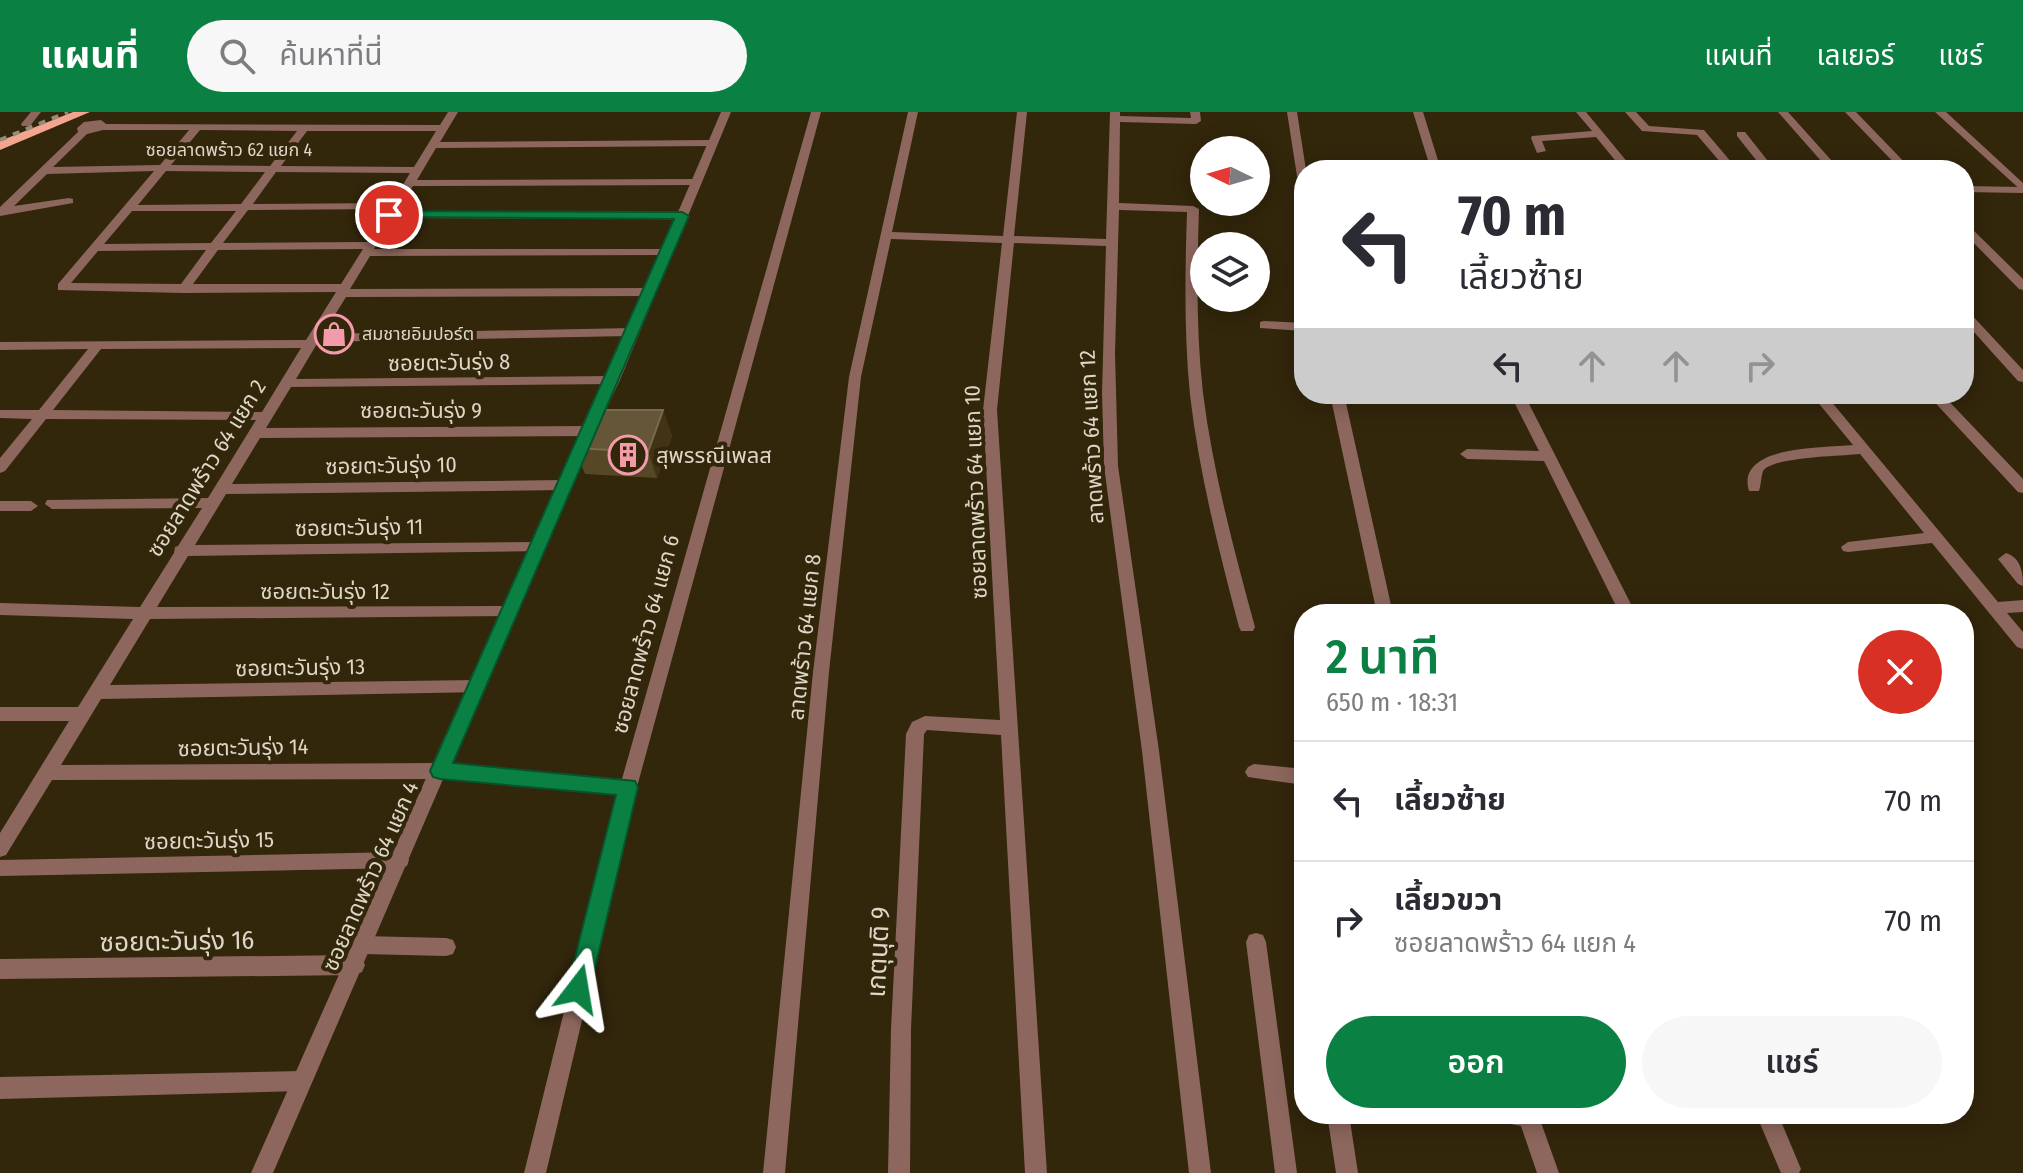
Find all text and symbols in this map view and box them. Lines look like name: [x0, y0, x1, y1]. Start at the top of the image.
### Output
search box: [187, 20, 747, 92]
text: แผนที่: [40, 32, 139, 78]
icon: search: [215, 34, 259, 78]
text: ค้นหาที่นี่: [279, 37, 383, 73]
text: แผนที่: [1704, 39, 1773, 72]
text: เลเยอร์: [1817, 39, 1894, 72]
text: แชร์: [1938, 39, 1983, 72]
north arrow: [1190, 136, 1270, 216]
map controls: [1190, 136, 1270, 312]
street label: ซอยลาดพร้าว 62 แยก 4: [146, 139, 313, 161]
pin: [355, 181, 423, 249]
text: 70 m: [1458, 183, 1566, 250]
icon: left: [1326, 192, 1430, 296]
icon: arrive: [367, 193, 411, 237]
button: layers: [1190, 232, 1270, 312]
text: เลี้ยวซ้าย: [1458, 255, 1584, 299]
shop icon: สมชายอิมปอร์ต: [313, 313, 355, 355]
place label: สมชายอิมปอร์ต: [362, 323, 474, 345]
icon: left: [1486, 344, 1530, 388]
icon: ahead: [1570, 344, 1614, 388]
icon: ahead: [1654, 344, 1698, 388]
icon: right: [1738, 344, 1782, 388]
street label: ซอยตะวันรุ่ง 8: [388, 348, 510, 377]
street label: ลาดพร้าว 64 แยก 12: [1073, 349, 1110, 525]
street label: ซอยลาดพร้าว 64 แยก 2: [141, 375, 272, 562]
street label: ซอยลาดพร้าว 64 แยก 10: [958, 385, 993, 599]
street label: ซอยตะวันรุ่ง 9: [360, 397, 482, 424]
building icon: สุพรรณีเพลส: [607, 434, 649, 476]
place label: สุพรรณีเพลส: [656, 442, 772, 469]
street label: ซอยตะวันรุ่ง 10: [325, 451, 457, 480]
street label: ซอยตะวันรุ่ง 11: [295, 513, 423, 542]
street label: ซอยลาดพร้าว 64 แยก 6: [606, 532, 685, 737]
street label: ลาดพร้าว 64 แยก 8: [782, 553, 827, 722]
street label: ซอยตะวันรุ่ง 12: [260, 578, 390, 605]
text: 2 นาที: [1326, 628, 1439, 686]
button: close: [1858, 630, 1942, 714]
street label: ซอยตะวันรุ่ง 13: [235, 653, 365, 682]
text: 650 m · 18:31: [1326, 687, 1458, 718]
street label: ซอยตะวันรุ่ง 14: [177, 733, 309, 762]
street label: ซอยลาดพร้าว 64 แยก 4: [317, 777, 425, 975]
icon: left: [1326, 779, 1370, 823]
text: เลี้ยวซ้าย: [1394, 782, 1506, 818]
text: 70 m: [1884, 783, 1942, 819]
street label: ซอยตะวันรุ่ง 15: [144, 826, 274, 855]
text: เลี้ยวขวา: [1394, 882, 1502, 918]
icon: right: [1326, 899, 1370, 943]
text: 70 m: [1884, 903, 1942, 939]
street label: เกตุนุติ 9: [861, 906, 896, 998]
street label: ซอยตะวันรุ่ง 16: [99, 925, 255, 958]
text: ซอยลาดพร้าว 64 แยก 4: [1394, 928, 1636, 959]
position arrow: [536, 947, 620, 1031]
button: ออก: [1326, 1016, 1626, 1108]
button: แชร์: [1642, 1016, 1942, 1108]

